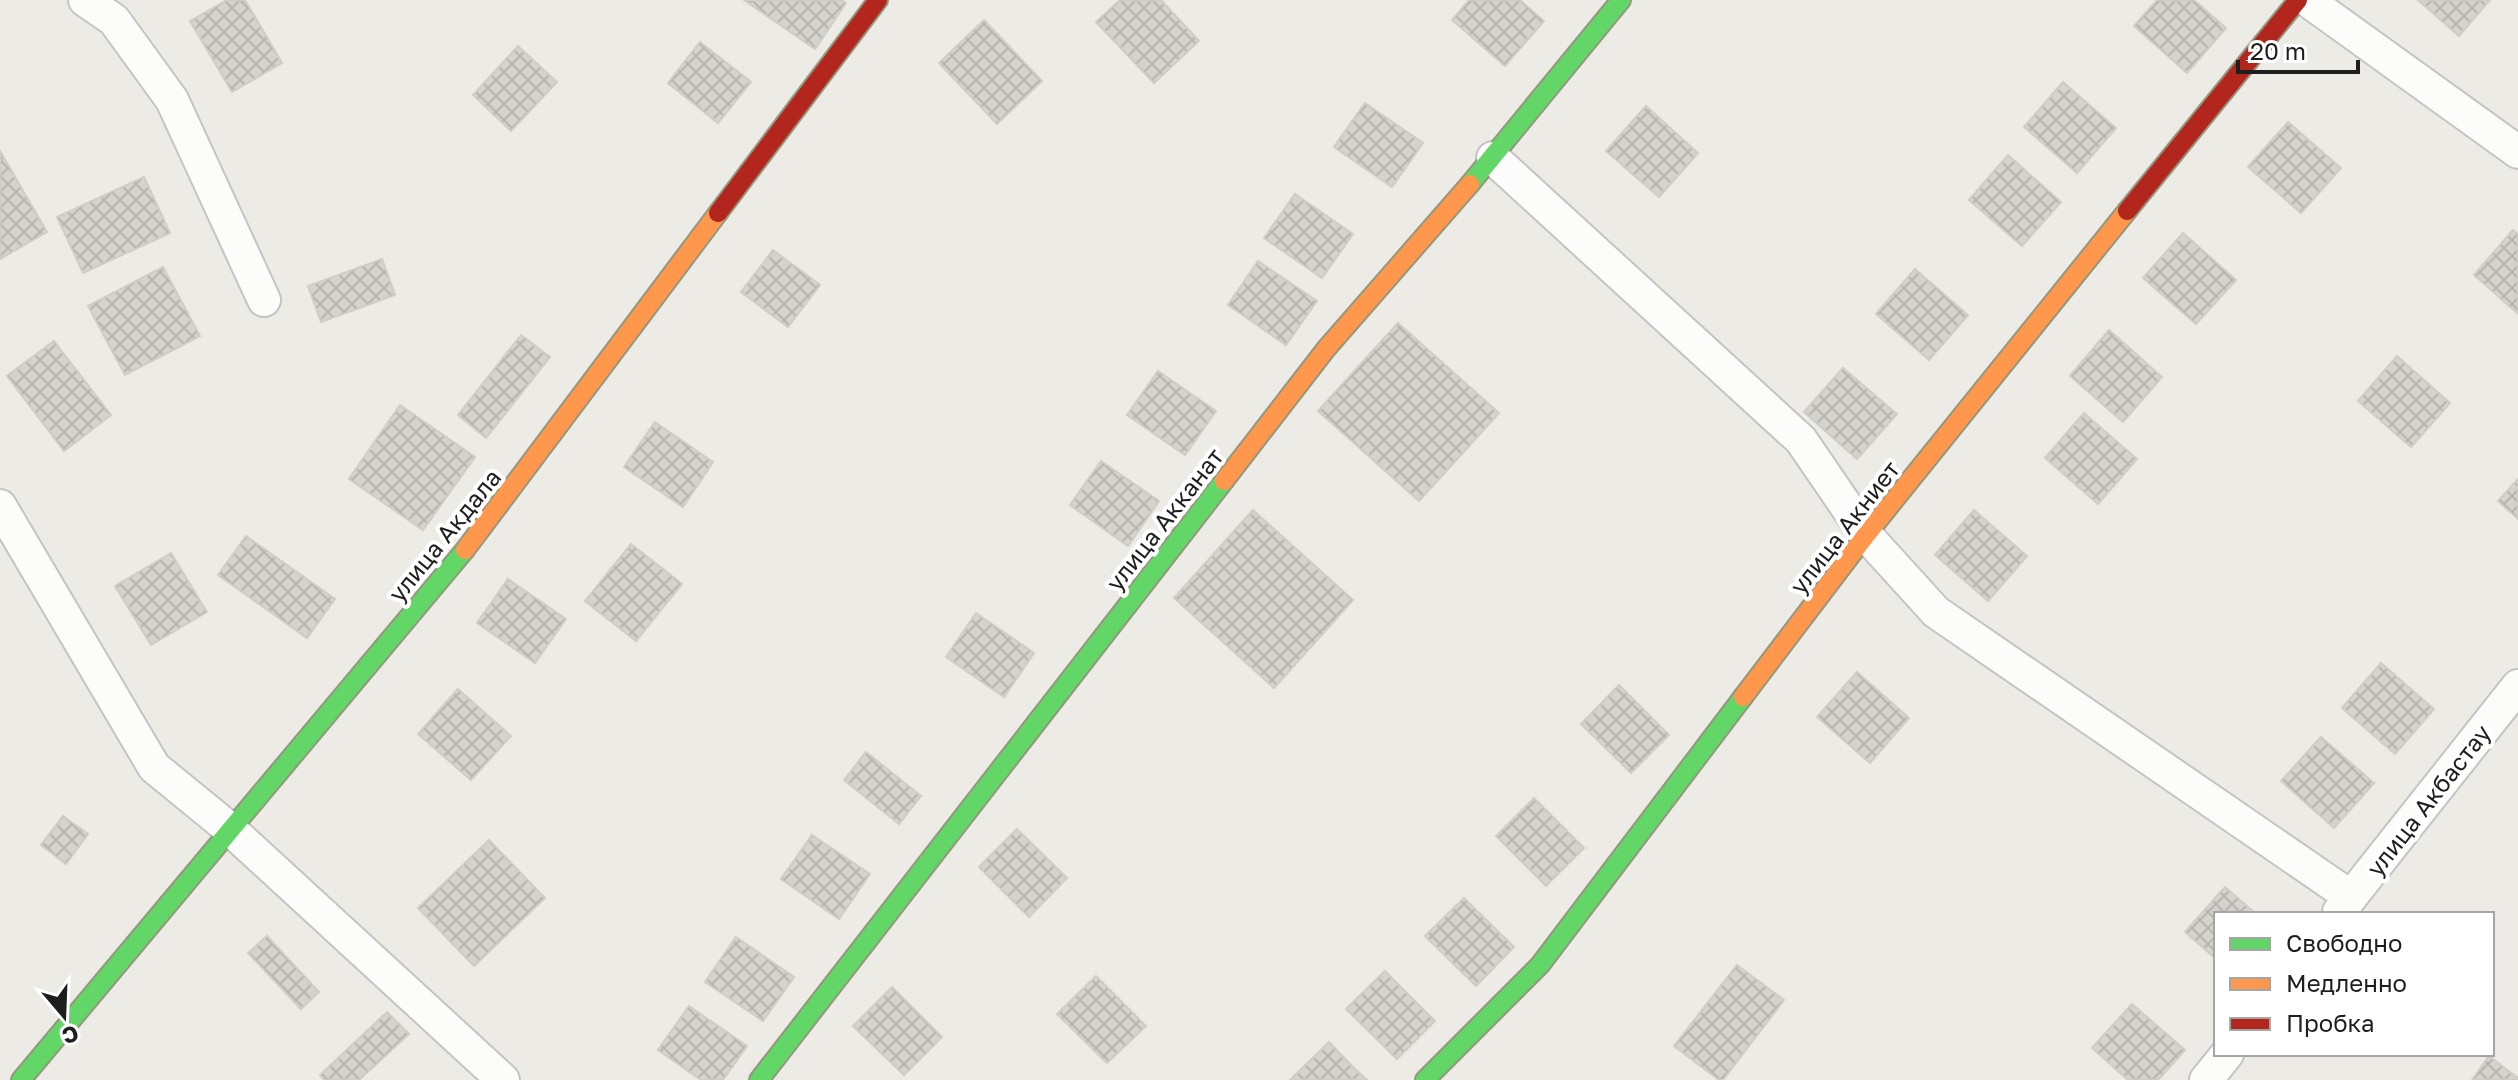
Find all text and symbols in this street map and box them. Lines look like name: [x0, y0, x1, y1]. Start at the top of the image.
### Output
scale bar: [2238, 24, 2358, 74]
text: 20 m: [2250, 36, 2306, 65]
street label: улица Акканат: [1099, 442, 1229, 596]
street label: улица Акниет: [1783, 454, 1905, 599]
street label: улица Акдала: [382, 463, 506, 607]
street label: улица Акбастау: [2360, 718, 2496, 882]
legend: [2214, 912, 2494, 1056]
text: Свободно: [2286, 928, 2402, 957]
text: Медленно: [2286, 968, 2407, 997]
north arrow: [24, 976, 104, 1056]
text: Пробка: [2286, 1008, 2375, 1037]
text: С: [59, 1020, 82, 1051]

